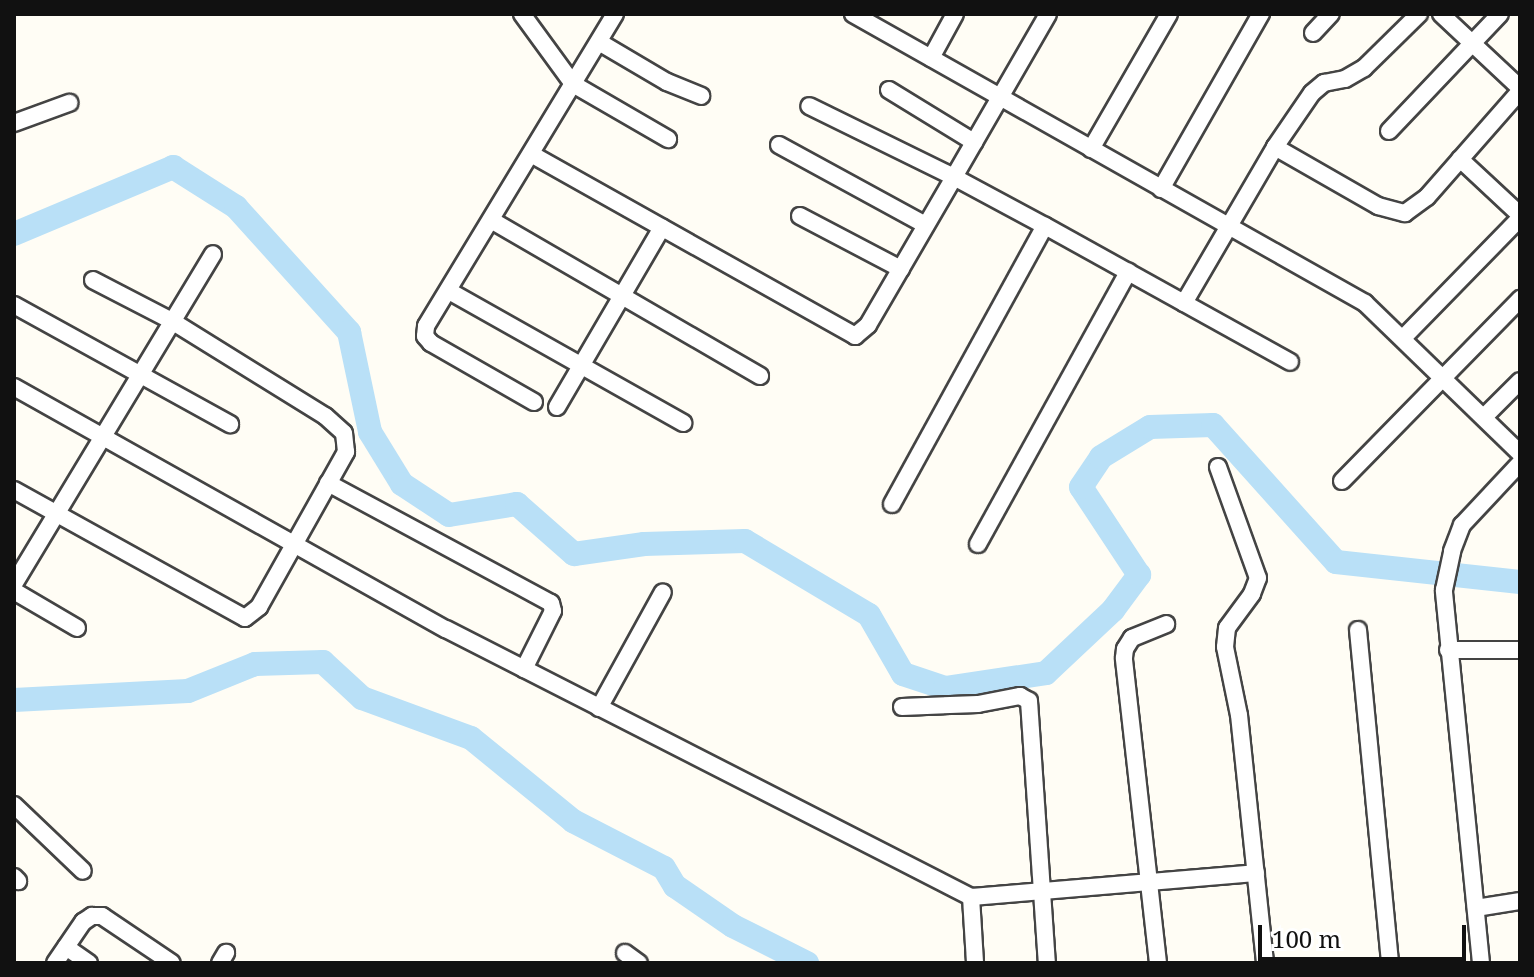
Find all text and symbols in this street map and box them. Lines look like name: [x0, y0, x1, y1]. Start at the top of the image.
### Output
scale bar: [1262, 909, 1470, 959]
text: 100 m: [1272, 922, 1341, 955]

